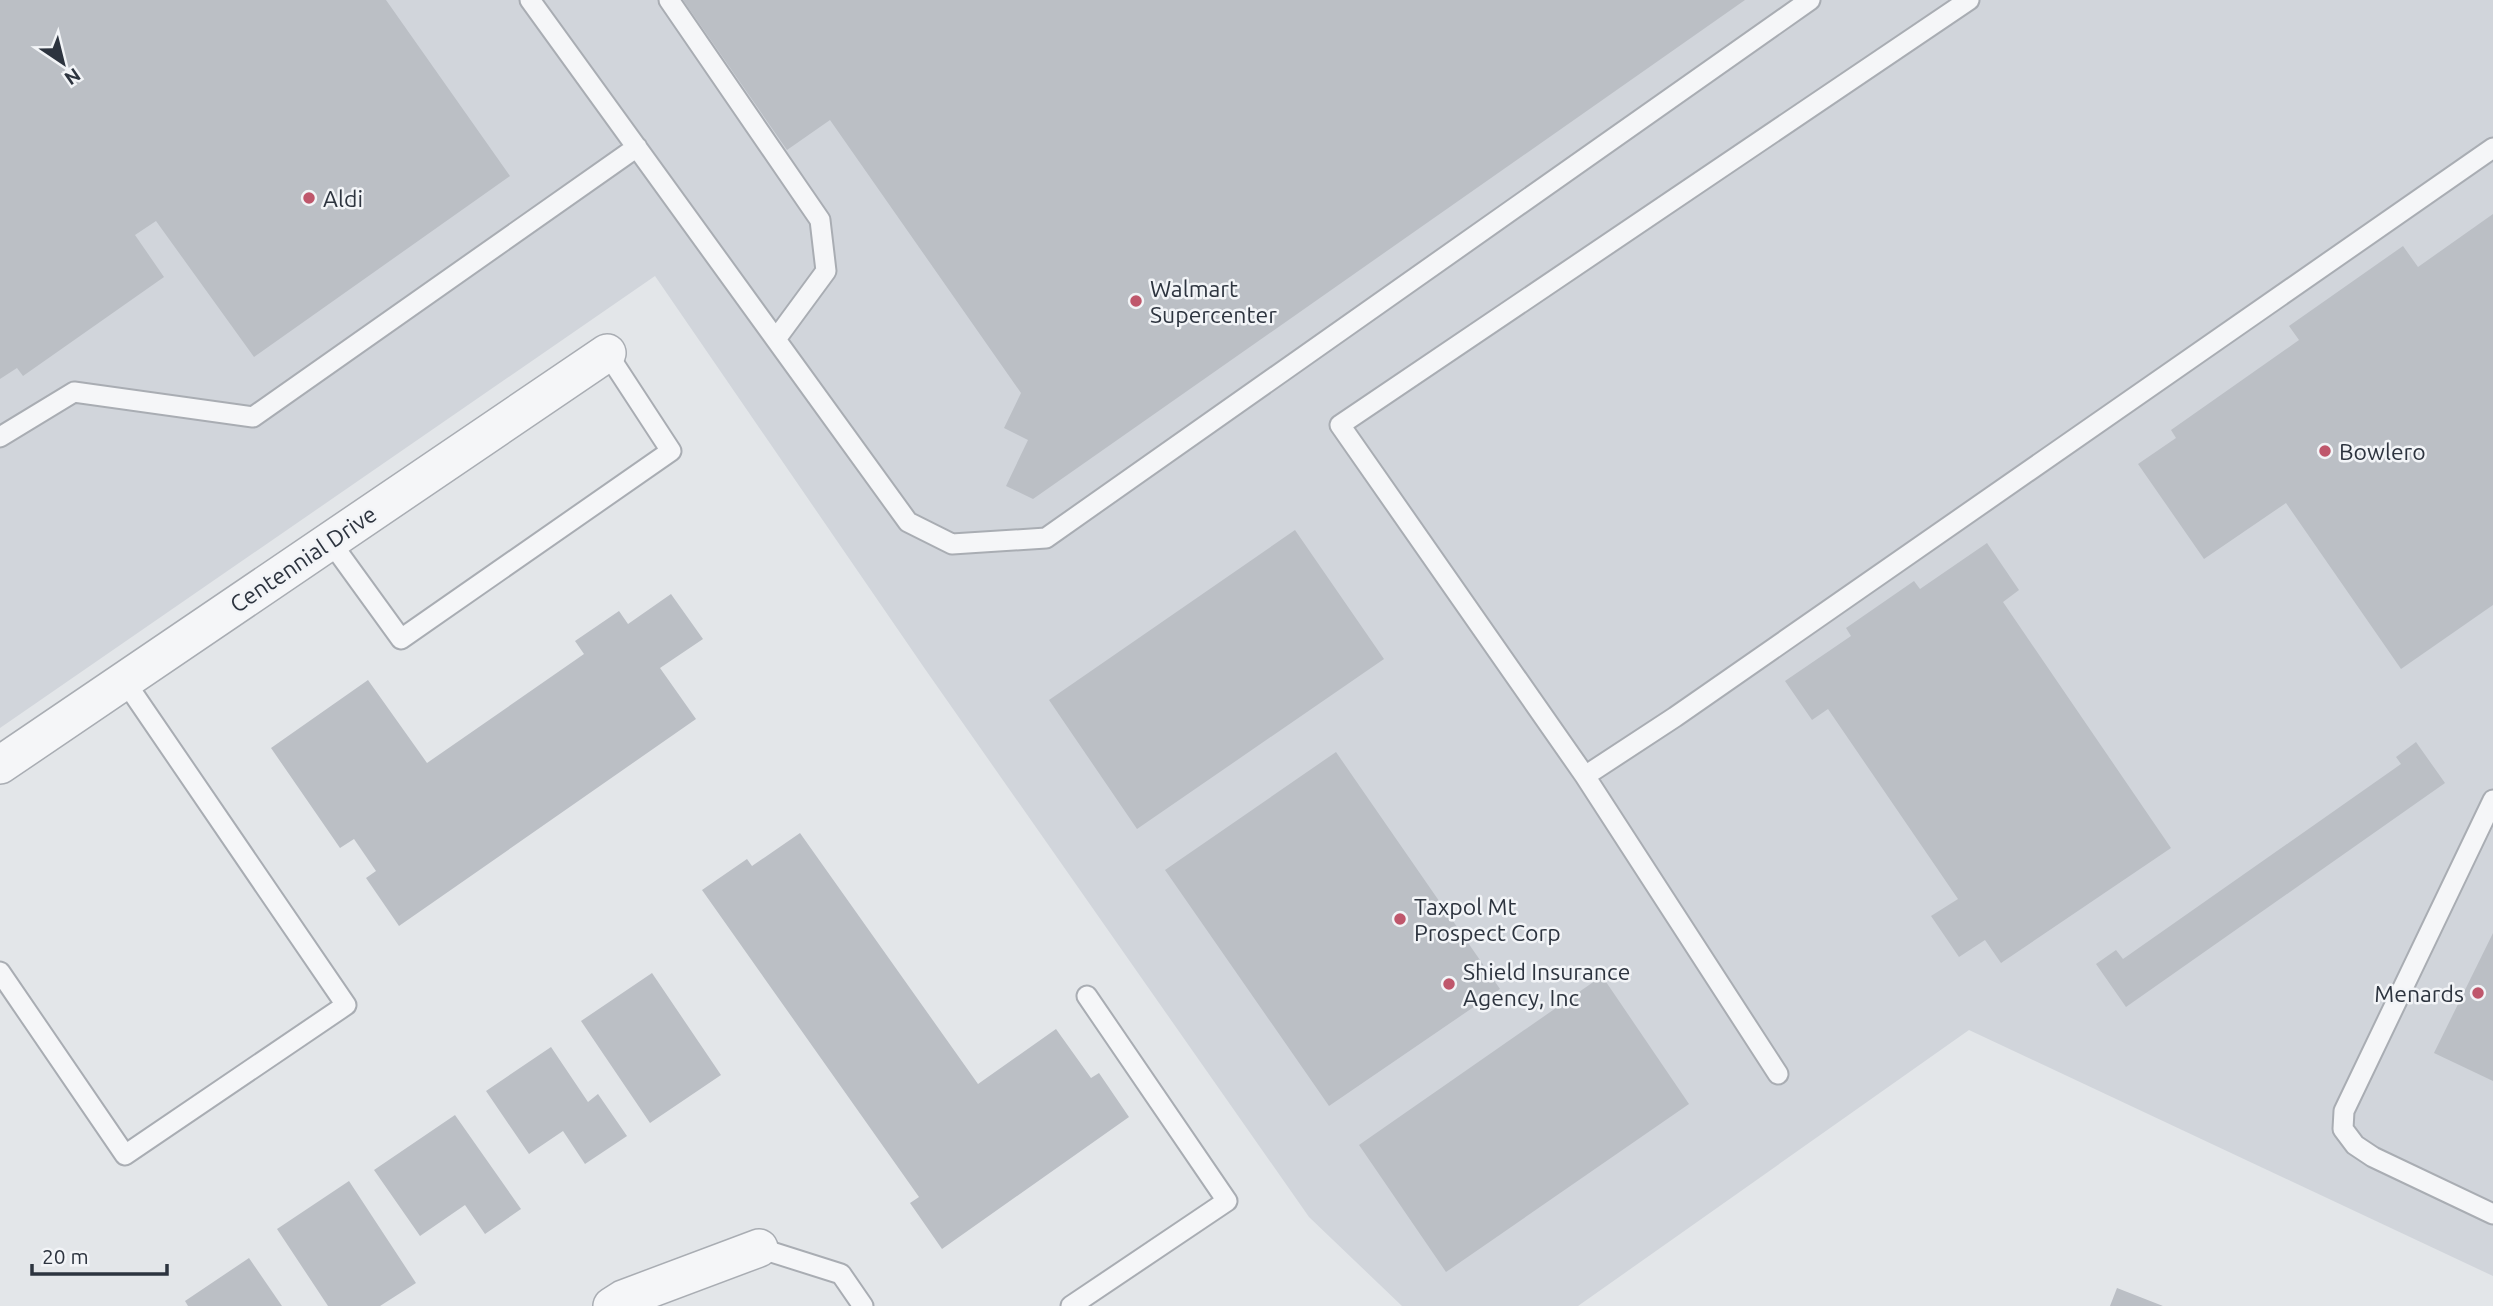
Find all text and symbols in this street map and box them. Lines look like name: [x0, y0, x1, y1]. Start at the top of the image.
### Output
north arrow: [28, 28, 98, 98]
text: N: [61, 64, 85, 90]
place label: Aldi: [323, 186, 363, 211]
marker: Aldi: [301, 190, 317, 206]
place label: Walmart Supercenter: [1150, 276, 1277, 327]
marker: Walmart Supercenter: [1128, 293, 1144, 309]
place label: Bowlero: [2339, 439, 2426, 464]
marker: Bowlero: [2317, 443, 2333, 459]
street label: Centennial Drive: [225, 501, 381, 617]
place label: Taxpol Mt Prospect Corp: [1414, 894, 1561, 945]
marker: Taxpol Mt Prospect Corp: [1392, 911, 1408, 927]
place label: Shield Insurance Agency, Inc: [1463, 959, 1630, 1010]
marker: Shield Insurance Agency, Inc: [1441, 976, 1457, 992]
place label: Menards: [2374, 981, 2464, 1006]
marker: Menards: [2470, 985, 2486, 1001]
scale bar: [32, 1232, 166, 1276]
text: 20 m: [42, 1244, 89, 1268]

